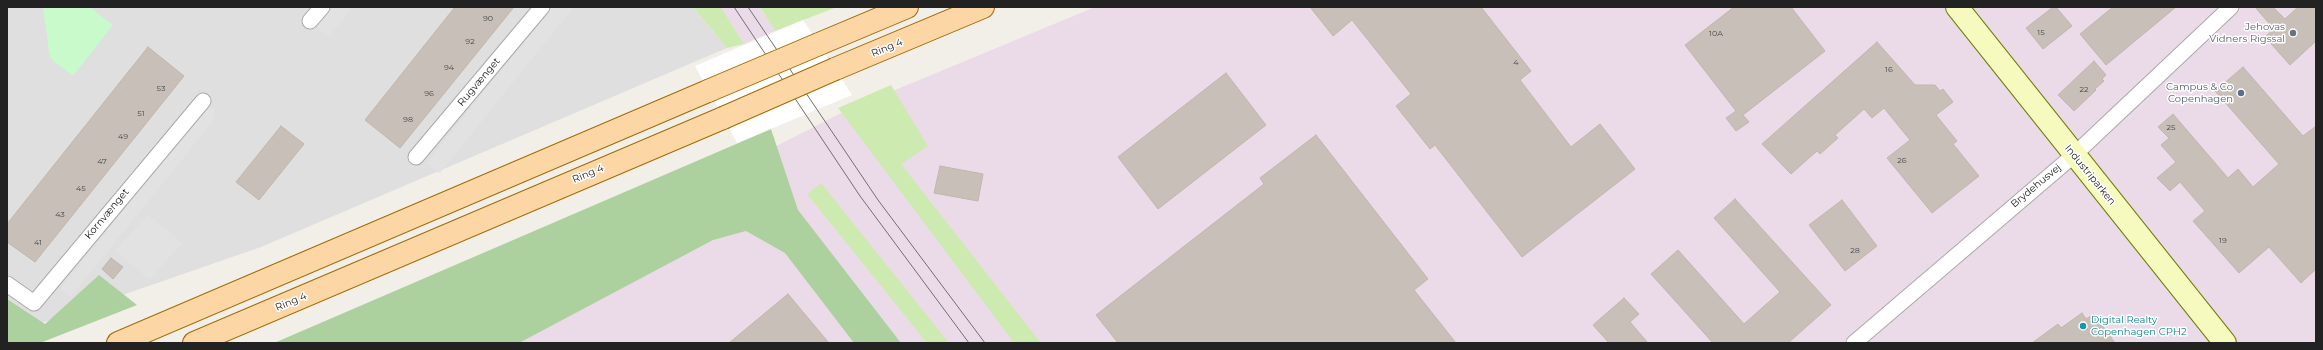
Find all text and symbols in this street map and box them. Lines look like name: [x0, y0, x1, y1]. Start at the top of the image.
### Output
house number: 90: [483, 14, 493, 24]
place label: Jehovas Vidners Rigssal: [2209, 21, 2285, 44]
house number: 15: [2037, 28, 2045, 38]
marker: Jehovas Vidners Rigssal: [2288, 28, 2298, 38]
house number: 10A: [1709, 29, 1723, 39]
street label: Ring 4: [870, 36, 904, 60]
house number: 92: [465, 37, 475, 47]
street label: Rugvænget: [455, 55, 503, 109]
house number: 4: [1513, 58, 1519, 68]
house number: 94: [444, 63, 454, 73]
house number: 16: [1885, 65, 1893, 75]
place label: Campus & Co Copenhagen: [2166, 81, 2233, 104]
house number: 53: [157, 84, 165, 94]
house number: 22: [2079, 85, 2089, 95]
marker: Campus & Co Copenhagen: [2236, 88, 2246, 98]
house number: 96: [424, 89, 434, 99]
house number: 51: [137, 109, 145, 119]
house number: 98: [403, 115, 413, 125]
house number: 25: [2166, 123, 2176, 133]
house number: 49: [118, 132, 128, 142]
street label: Industriparken: [2062, 142, 2118, 208]
house number: 26: [1897, 156, 1907, 166]
house number: 47: [97, 157, 107, 167]
street label: Ring 4: [571, 162, 605, 186]
street label: Brydehusvej: [2008, 162, 2064, 210]
house number: 45: [76, 184, 86, 194]
street label: Kornvænget: [82, 186, 132, 242]
house number: 43: [55, 210, 65, 220]
house number: 19: [2219, 236, 2227, 246]
house number: 41: [34, 238, 42, 248]
house number: 28: [1850, 246, 1860, 256]
street label: Ring 4: [274, 290, 308, 314]
place label: Digital Realty Copenhagen CPH2: [2091, 314, 2187, 338]
marker: Digital Realty Copenhagen CPH2: [2078, 321, 2088, 331]

